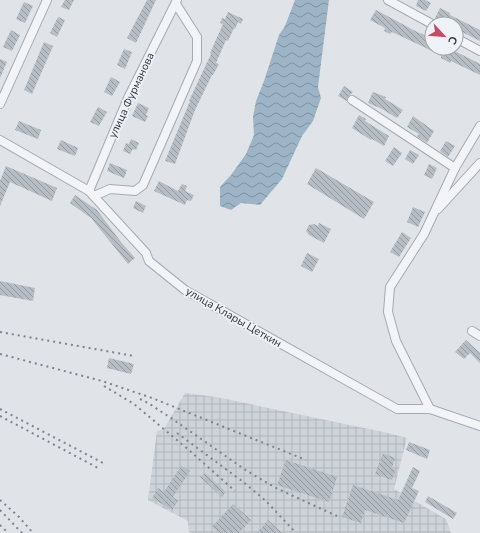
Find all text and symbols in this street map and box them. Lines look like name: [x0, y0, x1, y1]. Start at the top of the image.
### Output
north arrow: [424, 16, 464, 56]
text: С: [444, 34, 461, 47]
street label: улица Фурманова: [105, 50, 158, 140]
street label: улица Клары Цеткин: [183, 284, 284, 351]

